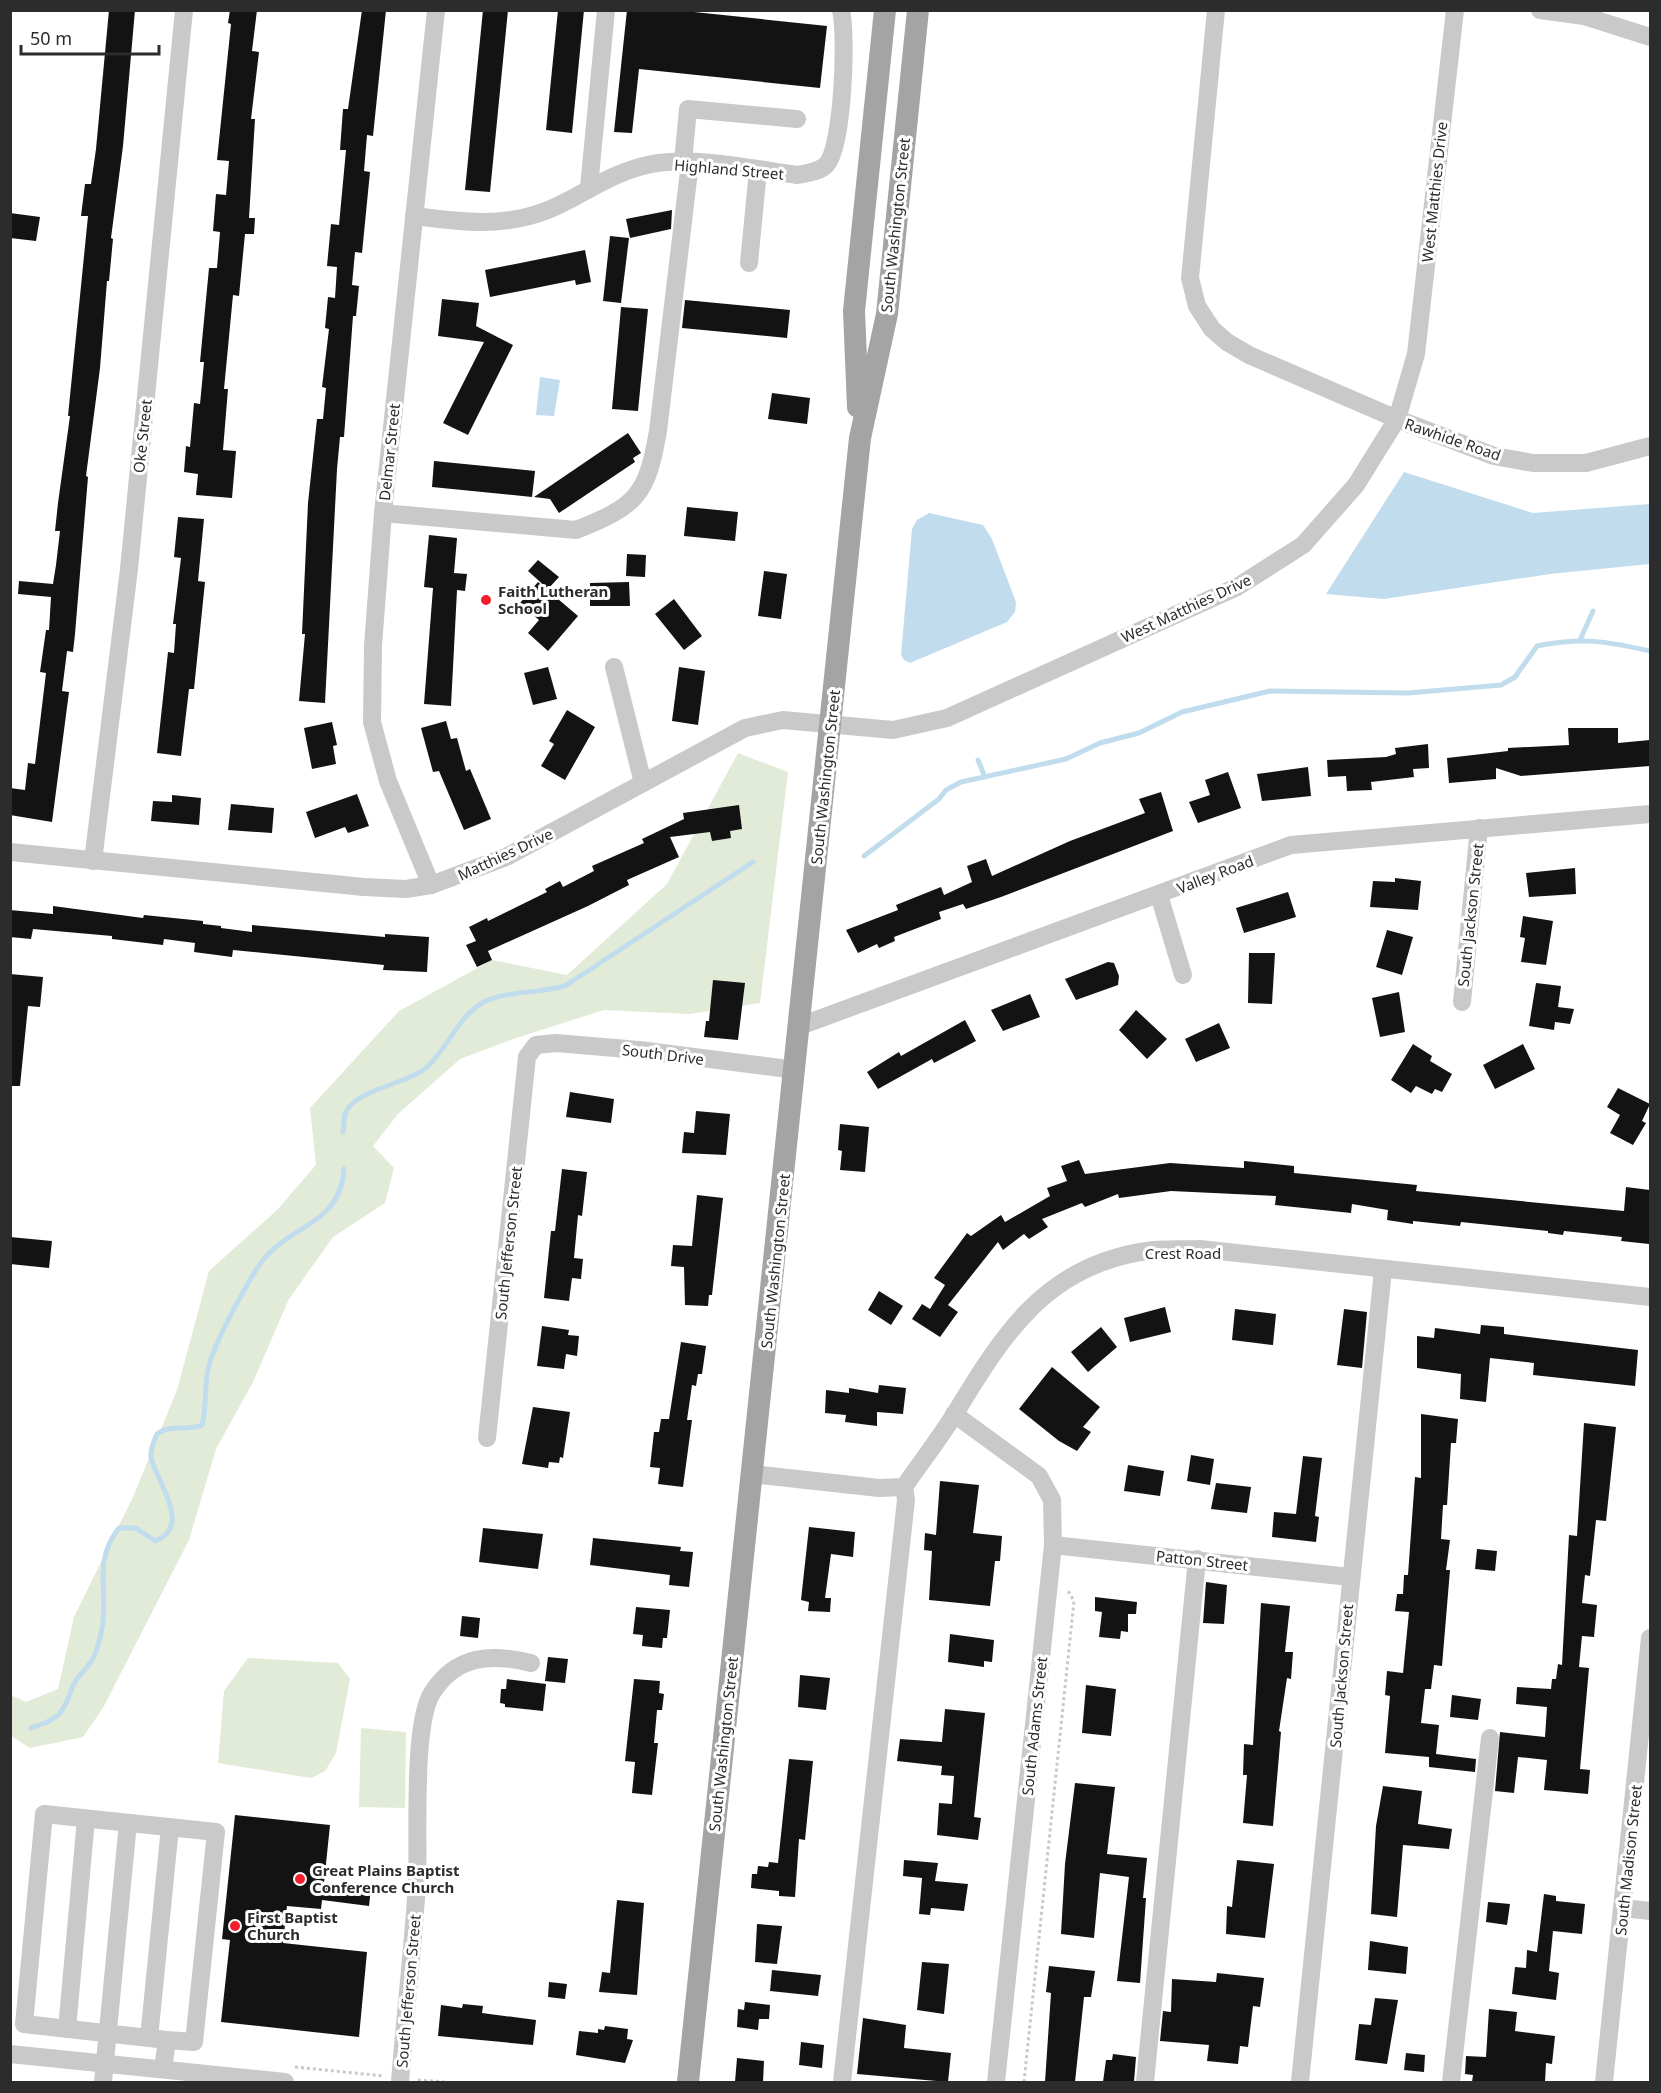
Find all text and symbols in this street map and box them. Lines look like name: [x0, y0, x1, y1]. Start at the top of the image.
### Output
scale bar: [21, 18, 159, 56]
text: 50 m: [30, 26, 72, 50]
street label: West Matthies Drive: [1417, 121, 1451, 263]
street label: South Washington Street: [876, 136, 914, 313]
street label: Highland Street: [673, 154, 785, 184]
street label: Oke Street: [128, 398, 156, 474]
street label: Delmar Street: [374, 402, 404, 502]
street label: Rawhide Road: [1402, 413, 1504, 465]
street label: West Matthies Drive: [1118, 569, 1254, 647]
place label: Faith Lutheran School: [498, 581, 608, 618]
marker: Faith Lutheran School: [479, 593, 493, 607]
street label: South Washington Street: [806, 688, 844, 865]
street label: Matthies Drive: [454, 823, 556, 885]
street label: South Jackson Street: [1453, 842, 1488, 988]
street label: Valley Road: [1174, 850, 1256, 898]
street label: South Drive: [621, 1039, 705, 1069]
street label: South Jefferson Street: [490, 1165, 526, 1321]
street label: South Washington Street: [756, 1172, 794, 1349]
street label: Crest Road: [1145, 1243, 1221, 1263]
street label: Patton Street: [1155, 1545, 1250, 1575]
street label: South Jackson Street: [1325, 1603, 1357, 1749]
street label: South Washington Street: [704, 1655, 742, 1832]
street label: South Adams Street: [1017, 1655, 1051, 1796]
street label: South Madison Street: [1610, 1783, 1646, 1936]
place label: Great Plains Baptist Conference Church: [312, 1860, 460, 1897]
marker: Great Plains Baptist Conference Church: [293, 1872, 307, 1886]
place label: First Baptist Church: [247, 1907, 338, 1944]
street label: South Jefferson Street: [391, 1913, 425, 2069]
marker: First Baptist Church: [228, 1919, 242, 1933]

